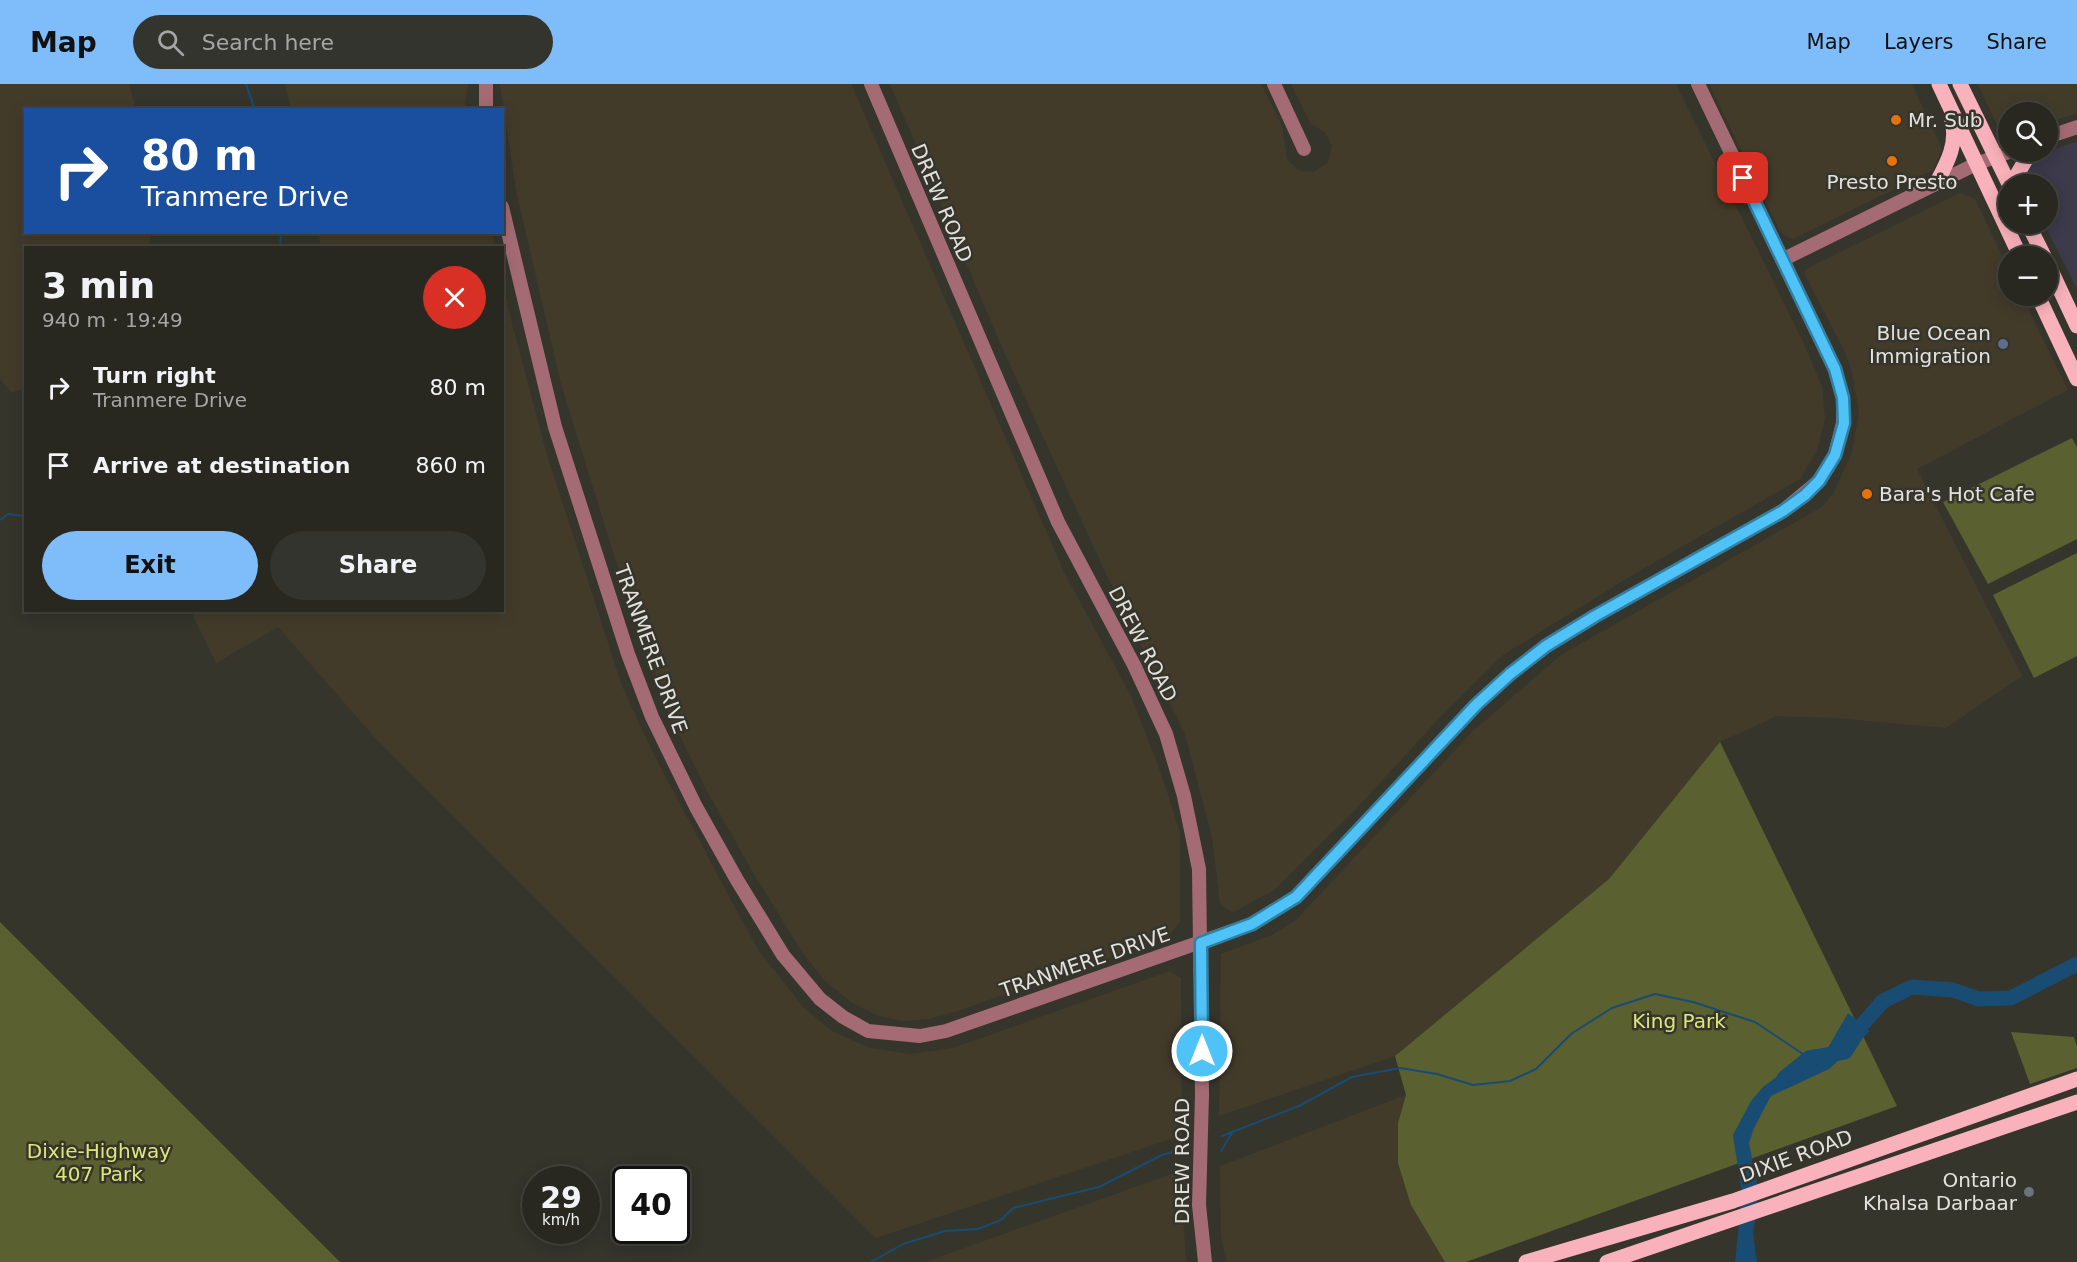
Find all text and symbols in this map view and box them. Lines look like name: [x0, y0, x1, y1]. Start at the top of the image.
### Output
search box: [133, 15, 553, 69]
text: Map: [30, 26, 97, 59]
icon: search: [154, 26, 187, 59]
text: Search here: [202, 30, 334, 55]
text: Map: [1807, 30, 1851, 54]
text: Layers: [1884, 30, 1953, 54]
text: Share: [1986, 30, 2047, 54]
map controls: [1998, 102, 2058, 306]
button: search: [1998, 102, 2058, 162]
place label: Mr. Sub: [1908, 108, 1982, 132]
marker: Mr. Sub: [1889, 113, 1903, 127]
text: 80 m: [141, 131, 258, 180]
icon: right: [42, 132, 120, 210]
street label: DREW ROAD: [906, 140, 978, 266]
pin: [1717, 152, 1768, 203]
marker: Presto Presto: [1885, 154, 1899, 168]
icon: arrive: [1726, 161, 1759, 194]
place label: Presto Presto: [1827, 170, 1957, 194]
button: +: [1998, 174, 2058, 234]
text: Tranmere Drive: [141, 181, 349, 212]
button: −: [1998, 246, 2058, 306]
text: 3 min: [42, 265, 155, 306]
button: close: [423, 266, 486, 329]
text: 940 m · 19:49: [42, 308, 183, 332]
place label: Blue Ocean Immigration: [1869, 321, 1991, 368]
marker: Blue Ocean Immigration: [1996, 337, 2010, 351]
text: Turn right: [93, 363, 216, 388]
icon: right: [42, 371, 75, 404]
text: 80 m: [430, 375, 486, 400]
text: Tranmere Drive: [93, 388, 247, 412]
icon: arrive: [42, 449, 75, 482]
text: Arrive at destination: [93, 453, 350, 478]
text: 860 m: [416, 453, 486, 478]
place label: Bara's Hot Cafe: [1879, 482, 2035, 506]
marker: Bara's Hot Cafe: [1860, 487, 1874, 501]
button: Exit: [42, 531, 258, 600]
button: Share: [270, 531, 486, 600]
street label: TRANMERE DRIVE: [609, 560, 693, 737]
street label: DREW ROAD: [1104, 582, 1182, 706]
street label: TRANMERE DRIVE: [996, 922, 1173, 1003]
park label: King Park: [1632, 1009, 1726, 1033]
position arrow: [1170, 1019, 1234, 1083]
street label: DREW ROAD: [1170, 1098, 1194, 1224]
street label: DIXIE ROAD: [1736, 1124, 1856, 1188]
park label: Dixie-Highway 407 Park: [27, 1139, 171, 1186]
speed limit sign: 40: [612, 1166, 690, 1244]
place label: Ontario Khalsa Darbaar: [1863, 1168, 2018, 1215]
text: 29: [540, 1180, 582, 1215]
marker: Ontario Khalsa Darbaar: [2022, 1185, 2036, 1199]
text: km/h: [542, 1211, 580, 1229]

